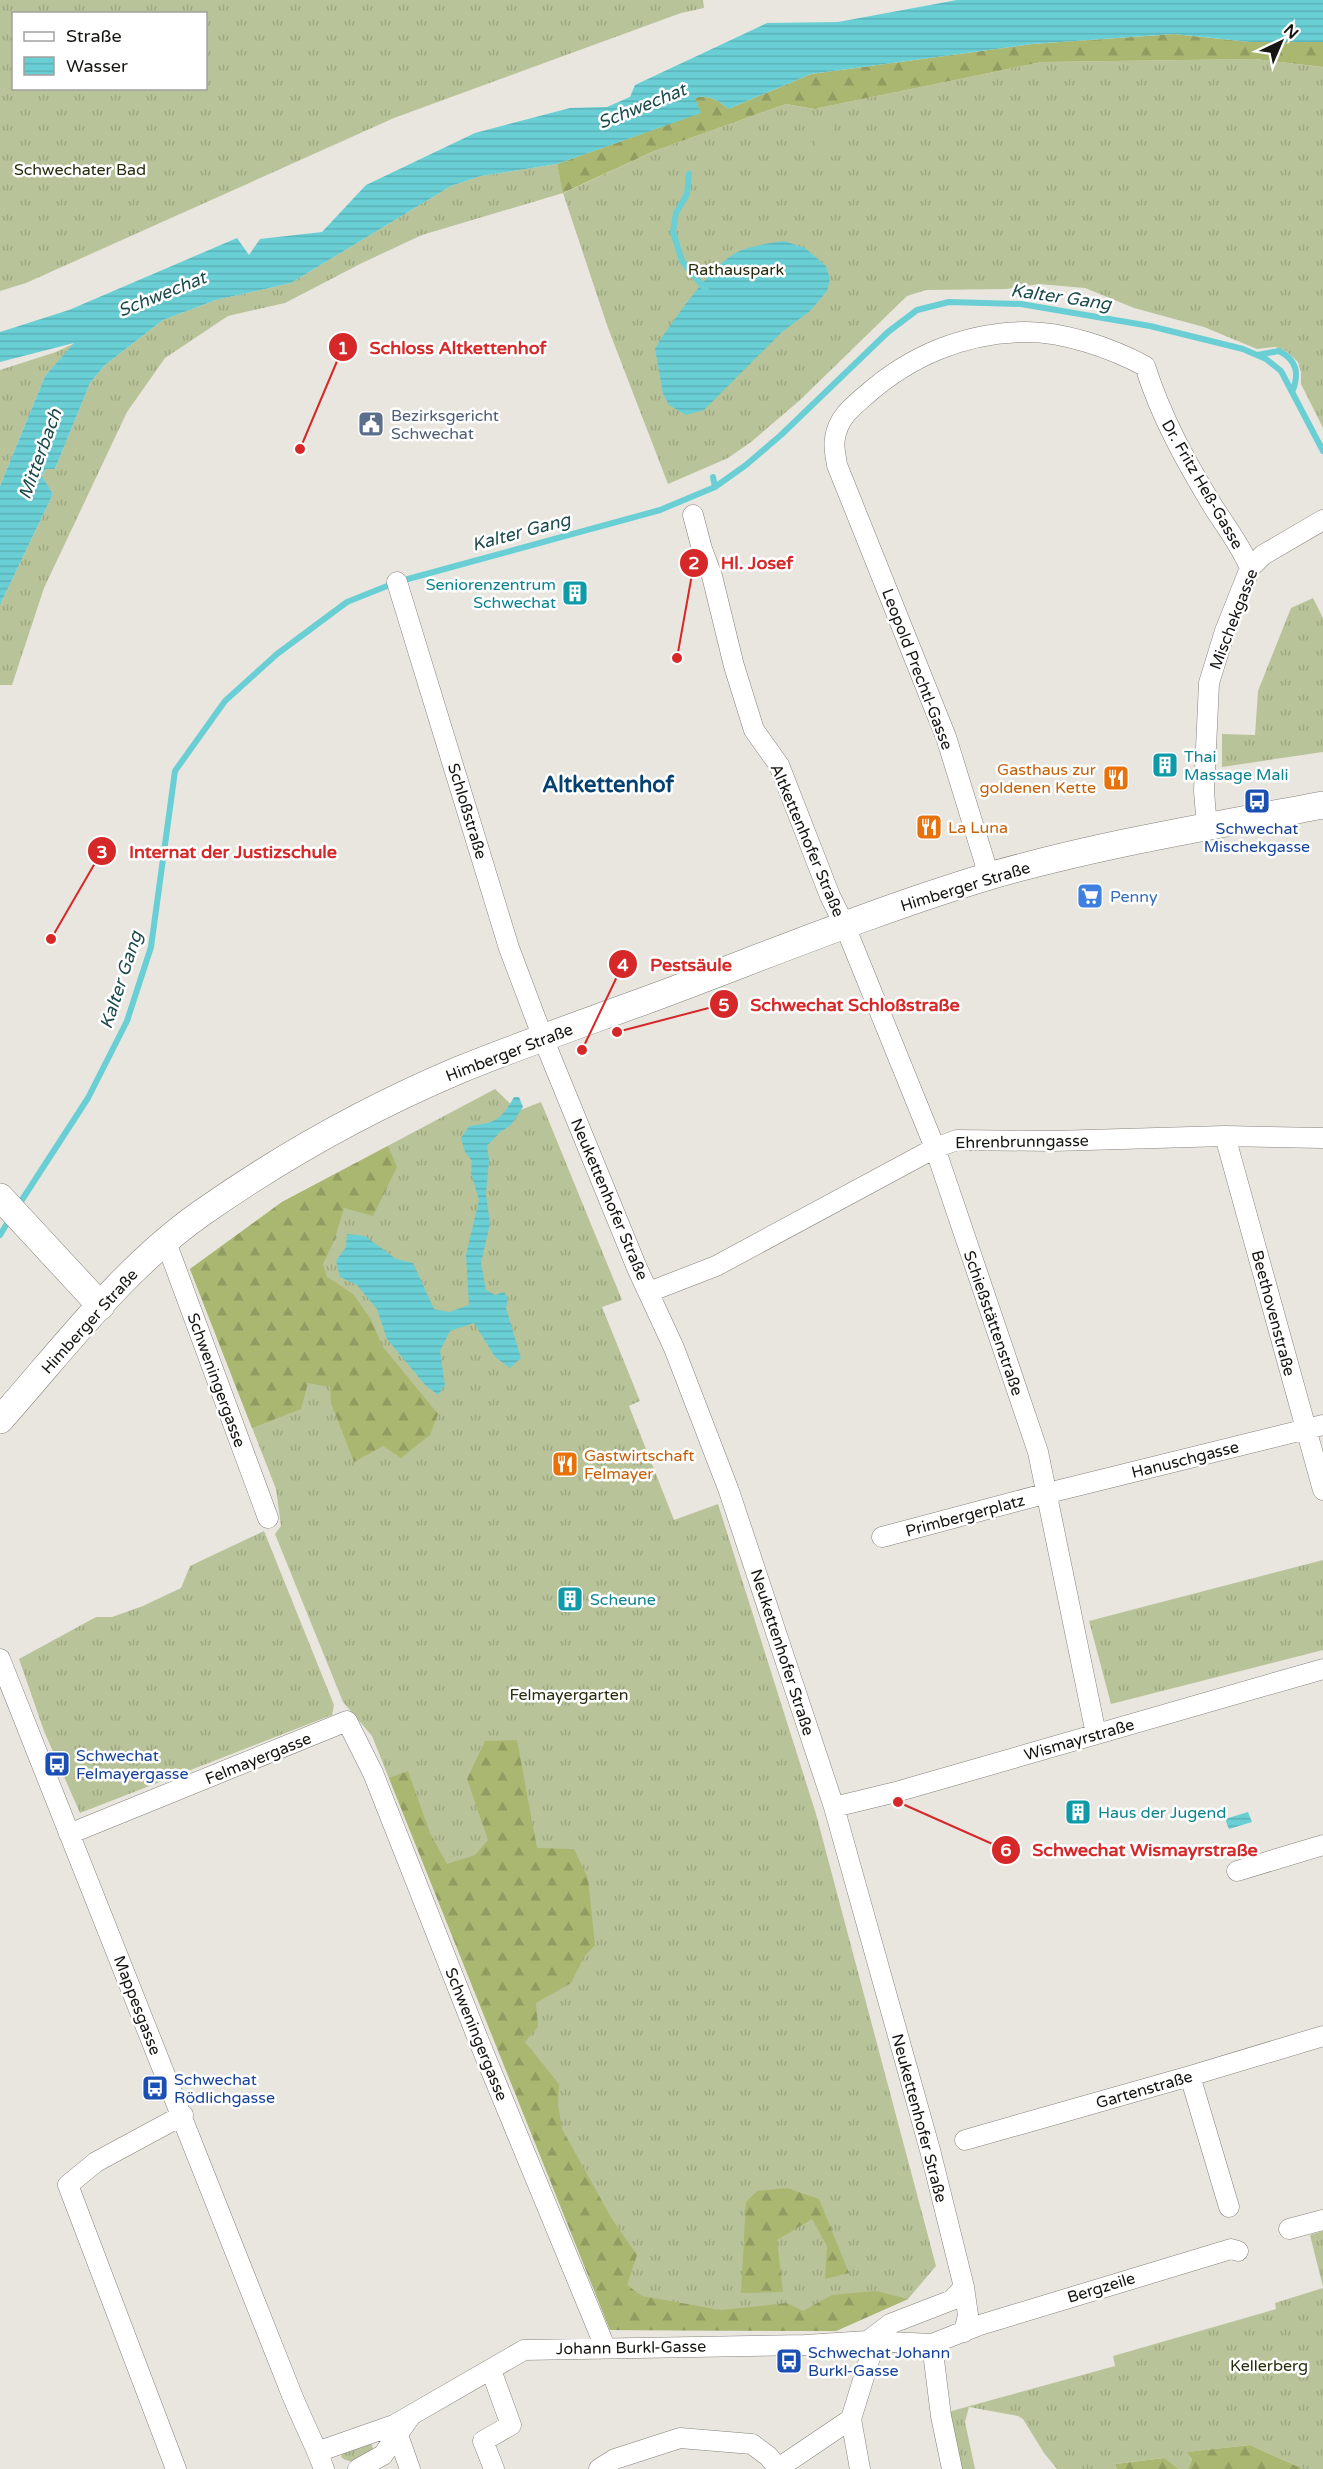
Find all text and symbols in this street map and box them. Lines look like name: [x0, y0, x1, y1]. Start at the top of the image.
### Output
legend: [12, 12, 207, 90]
north arrow: [1251, 12, 1311, 72]
text: N: [1279, 20, 1302, 44]
text: Straße: [66, 25, 122, 47]
text: Wasser: [66, 55, 128, 77]
water label: Schwechat: [595, 78, 691, 134]
park label: Schwechater Bad: [14, 160, 146, 180]
park label: Rathauspark: [688, 260, 784, 280]
water label: Schwechat: [115, 266, 211, 322]
water label: Kalter Gang: [1009, 279, 1114, 315]
callout: Schloss Altkettenhof: [328, 329, 559, 365]
text: 1: [337, 337, 349, 359]
text: Schloss Altkettenhof: [369, 337, 548, 359]
water label: Mitterbach: [14, 405, 67, 502]
place label: Bezirksgericht Schwechat: [391, 406, 499, 444]
public building icon: Bezirksgericht Schwechat: [356, 409, 386, 439]
street label: Dr. Fritz Heß-Gasse: [1157, 416, 1247, 553]
water label: Kalter Gang: [469, 508, 574, 556]
callout: Hl. Josef: [679, 545, 805, 581]
text: 2: [688, 552, 700, 574]
text: Hl. Josef: [721, 552, 794, 574]
street label: Mischekgasse: [1206, 566, 1262, 673]
place label: Seniorenzentrum Schwechat: [426, 575, 556, 613]
building icon: Seniorenzentrum Schwechat: [560, 578, 590, 608]
street label: Leopold Prechtl-Gasse: [877, 586, 957, 753]
place label: Thai Massage Mali: [1184, 747, 1289, 785]
building icon: Thai Massage Mali: [1150, 750, 1180, 780]
place label: Gasthaus zur goldenen Kette: [979, 760, 1097, 798]
street label: Schloßstraße: [443, 761, 491, 862]
street label: Altkettenhofer Straße: [766, 761, 848, 920]
restaurant icon: Gasthaus zur goldenen Kette: [1101, 763, 1131, 793]
district label: Altkettenhof: [542, 772, 675, 798]
bus stop icon: Schwechat Mischekgasse: [1242, 786, 1272, 816]
restaurant icon: La Luna: [914, 812, 944, 842]
place label: La Luna: [948, 818, 1008, 838]
place label: Schwechat Mischekgasse: [1204, 819, 1310, 857]
callout: Internat der Justizschule: [87, 833, 349, 869]
text: 3: [96, 841, 108, 863]
text: Internat der Justizschule: [129, 841, 337, 863]
street label: Himberger Straße: [898, 858, 1033, 916]
supermarket icon: Penny: [1075, 881, 1105, 911]
place label: Penny: [1110, 887, 1158, 907]
water label: Kalter Gang: [95, 927, 148, 1032]
callout: Pestsäule: [608, 946, 744, 982]
text: 4: [617, 954, 629, 976]
text: Pestsäule: [650, 954, 732, 976]
callout: Schwechat Schloßstraße: [709, 986, 972, 1022]
text: 5: [718, 994, 730, 1016]
text: Schwechat Schloßstraße: [750, 994, 960, 1016]
street label: Himberger Straße: [443, 1019, 576, 1086]
street label: Neukettenhofer Straße: [566, 1115, 652, 1283]
street label: Ehrenbrunngasse: [955, 1131, 1089, 1153]
street label: Schießstättenstraße: [959, 1248, 1027, 1398]
street label: Beethovenstraße: [1247, 1248, 1299, 1378]
street label: Himberger Straße: [37, 1265, 142, 1378]
street label: Schweningergasse: [182, 1310, 250, 1450]
street label: Hanuschgasse: [1129, 1437, 1241, 1483]
place label: Gastwirtschaft Felmayer: [584, 1446, 694, 1484]
restaurant icon: Gastwirtschaft Felmayer: [550, 1449, 580, 1479]
street label: Primbergerplatz: [903, 1490, 1027, 1542]
street label: Neukettenhofer Straße: [746, 1567, 818, 1738]
building icon: Scheune: [555, 1584, 585, 1614]
place label: Scheune: [590, 1590, 656, 1610]
park label: Felmayergarten: [509, 1685, 629, 1705]
street label: Wismayrstraße: [1022, 1715, 1137, 1765]
street label: Felmayergasse: [202, 1729, 314, 1789]
place label: Schwechat Felmayergasse: [76, 1746, 189, 1784]
bus stop icon: Schwechat Felmayergasse: [42, 1749, 72, 1779]
building icon: Haus der Jugend: [1063, 1797, 1093, 1827]
place label: Haus der Jugend: [1098, 1803, 1226, 1823]
callout: Schwechat Wismayrstraße: [991, 1832, 1270, 1868]
text: 6: [1000, 1839, 1012, 1861]
text: Schwechat Wismayrstraße: [1032, 1839, 1258, 1861]
street label: Mappesgasse: [109, 1953, 165, 2058]
street label: Schweningergasse: [440, 1965, 512, 2104]
street label: Neukettenhofer Straße: [887, 2032, 951, 2205]
street label: Gartenstraße: [1094, 2067, 1195, 2113]
place label: Schwechat Rödlichgasse: [174, 2070, 275, 2108]
bus stop icon: Schwechat Rödlichgasse: [140, 2073, 170, 2103]
street label: Bergzeile: [1065, 2268, 1138, 2308]
street label: Johann Burkl-Gasse: [556, 2337, 706, 2359]
place label: Schwechat Johann Burkl-Gasse: [808, 2343, 950, 2381]
bus stop icon: Schwechat Johann Burkl-Gasse: [774, 2346, 804, 2376]
park label: Kellerberg: [1230, 2356, 1308, 2376]

